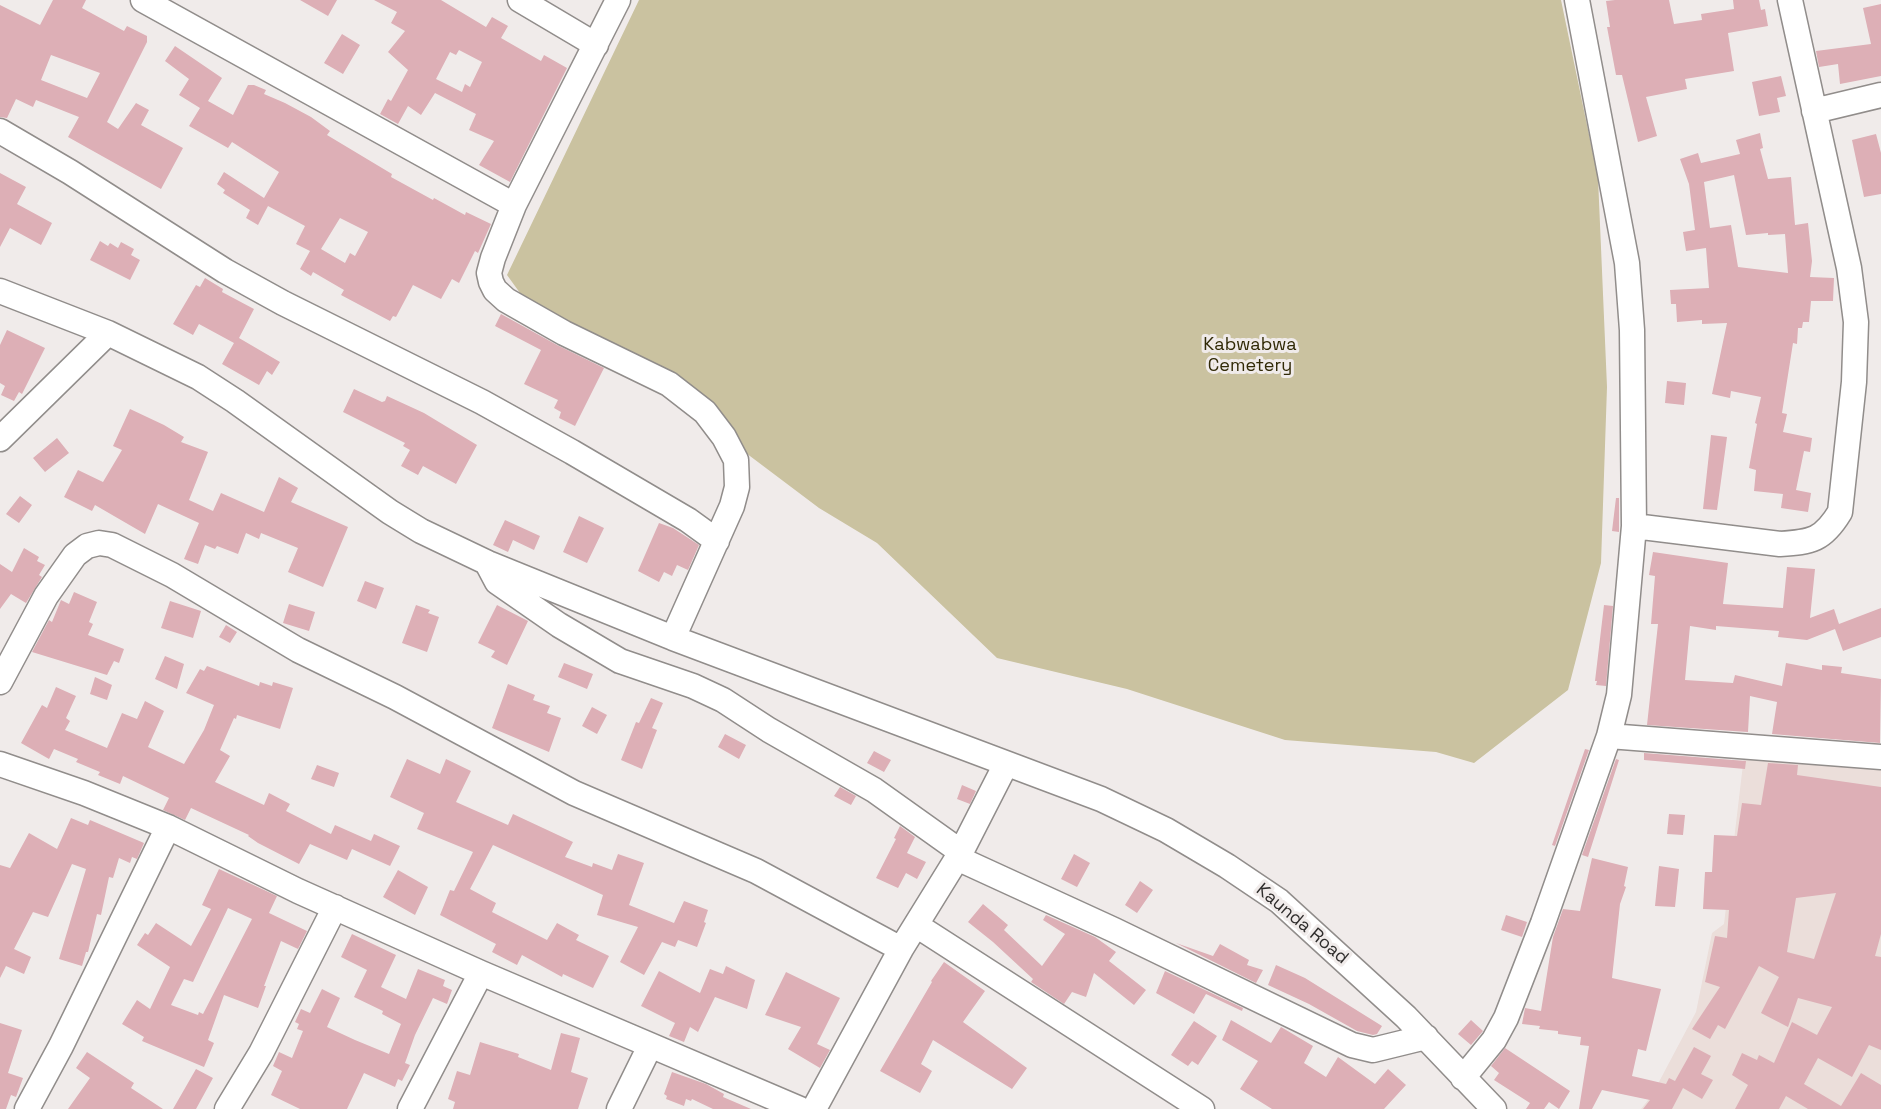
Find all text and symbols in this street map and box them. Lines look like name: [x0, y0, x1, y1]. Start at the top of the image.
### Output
park label: Kabwabwa Cemetery: [1203, 334, 1297, 376]
street label: Kaunda Road: [1251, 879, 1353, 969]

